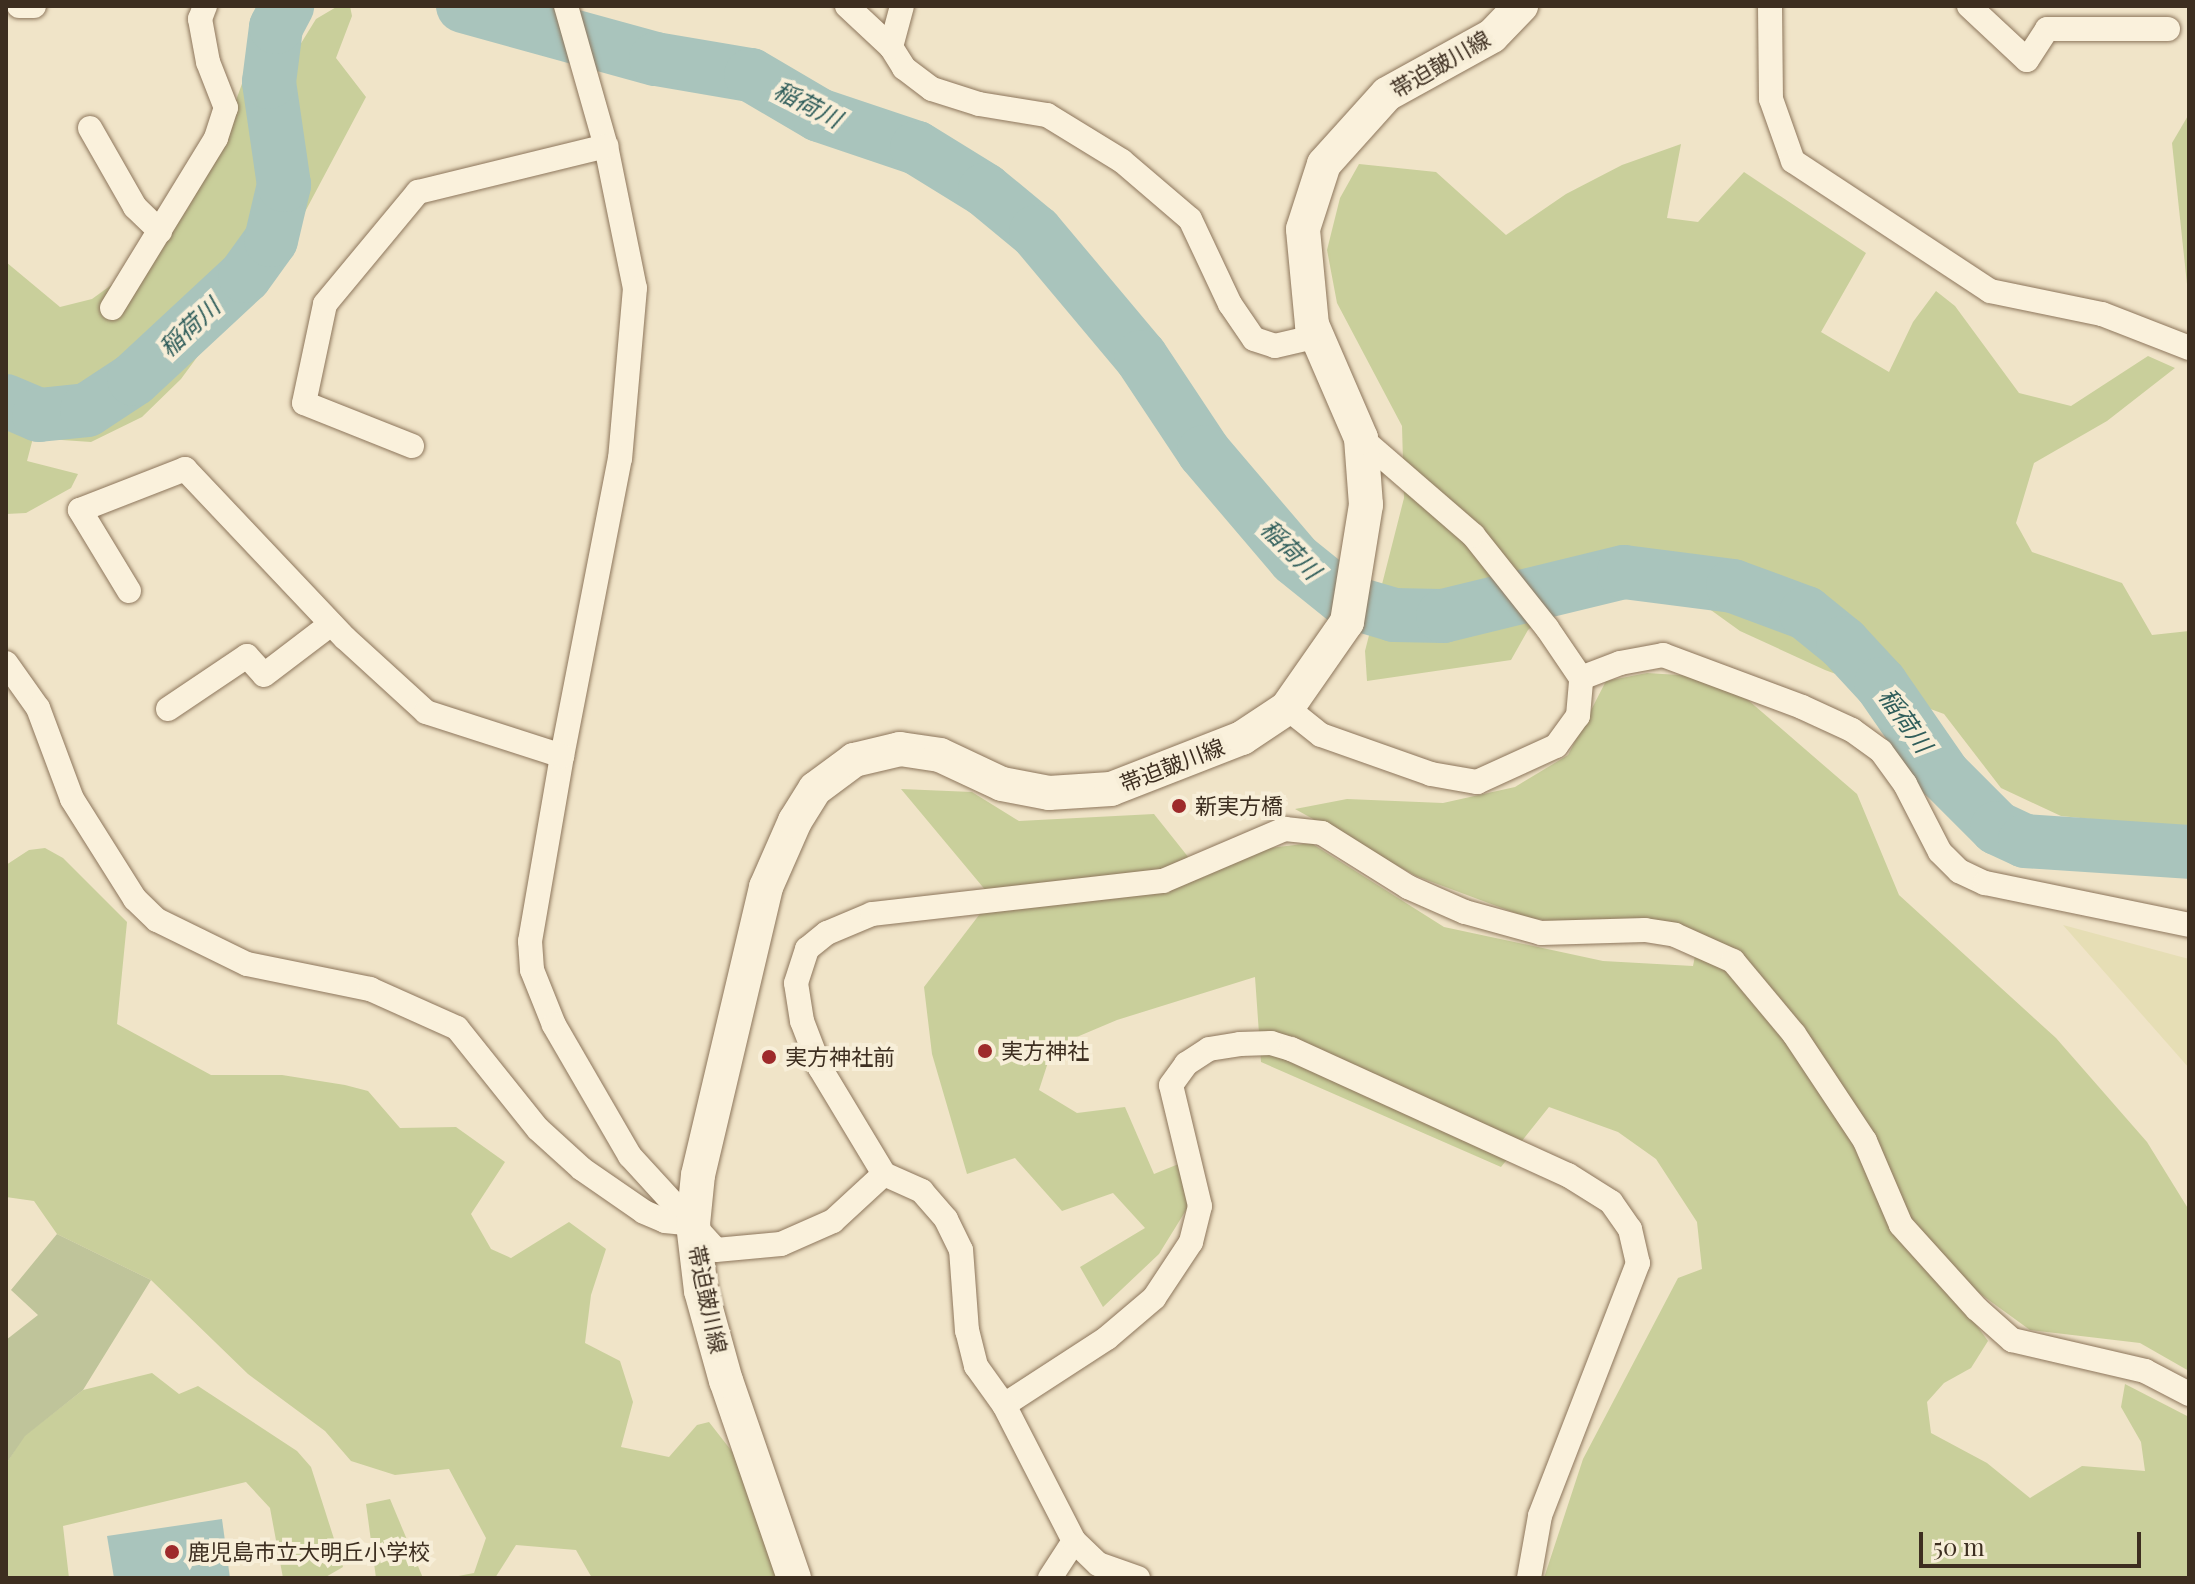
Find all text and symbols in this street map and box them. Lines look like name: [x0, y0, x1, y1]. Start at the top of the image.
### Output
street label: 帯迫皷川線: [1386, 25, 1494, 103]
water label: 稲荷川: [769, 75, 847, 133]
water label: 稲荷川: [153, 292, 225, 362]
water label: 稲荷川: [1255, 513, 1327, 585]
water label: 稲荷川: [1874, 682, 1938, 758]
street label: 帯迫皷川線: [1116, 733, 1228, 797]
place label: 新実方橋: [1195, 793, 1283, 819]
marker: 新実方橋: [1170, 797, 1188, 815]
place label: 実方神社: [1001, 1038, 1089, 1064]
marker: 実方神社: [976, 1042, 994, 1060]
place label: 実方神社前: [785, 1044, 895, 1070]
marker: 実方神社前: [760, 1048, 778, 1066]
street label: 帯迫皷川線: [684, 1242, 732, 1356]
scale bar: [1923, 1516, 2145, 1566]
text: 50 m: [1933, 1530, 1985, 1562]
place label: 鹿児島市立大明丘小学校: [188, 1539, 430, 1565]
marker: 鹿児島市立大明丘小学校: [163, 1543, 181, 1561]

